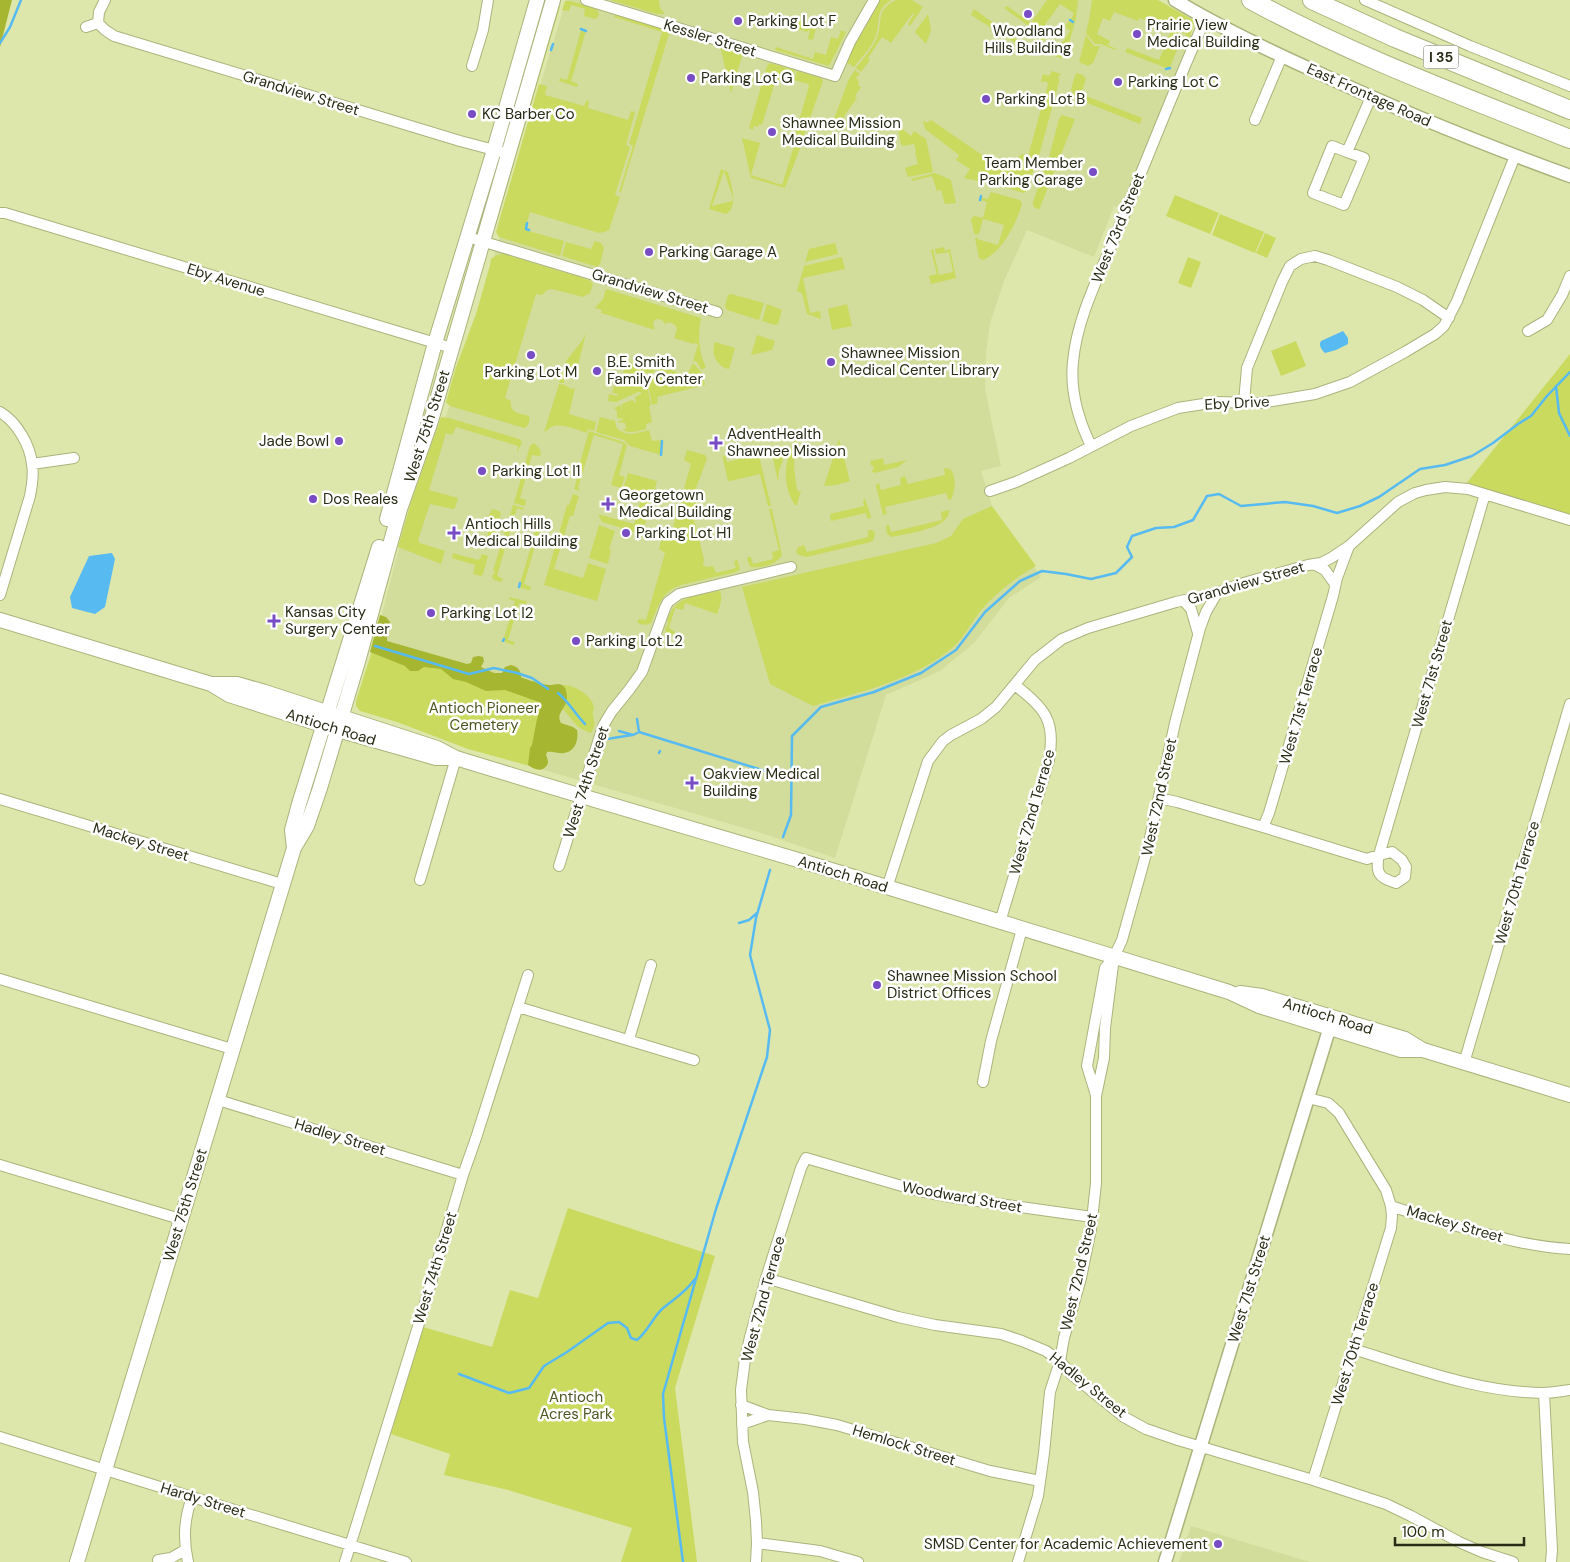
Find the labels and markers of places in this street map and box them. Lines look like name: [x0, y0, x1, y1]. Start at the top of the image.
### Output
marker: Woodland Hills Building: [1022, 8, 1034, 20]
place label: Parking Lot F: [748, 11, 836, 31]
marker: Parking Lot F: [732, 15, 744, 27]
place label: Prairie View Medical Building: [1147, 15, 1260, 52]
place label: Woodland Hills Building: [985, 21, 1071, 58]
marker: Prairie View Medical Building: [1131, 28, 1143, 40]
place label: Parking Lot G: [701, 68, 793, 88]
marker: Parking Lot G: [685, 72, 697, 84]
place label: Parking Lot C: [1128, 72, 1219, 92]
marker: Parking Lot C: [1112, 76, 1124, 88]
place label: Parking Lot B: [996, 89, 1085, 109]
marker: Parking Lot B: [980, 93, 992, 105]
place label: KC Barber Co: [482, 104, 575, 124]
marker: KC Barber Co: [466, 108, 478, 120]
place label: Shawnee Mission Medical Building: [782, 113, 901, 150]
marker: Shawnee Mission Medical Building: [766, 126, 778, 138]
place label: Team Member Parking Carage: [980, 153, 1083, 190]
marker: Team Member Parking Carage: [1087, 166, 1099, 178]
place label: Parking Garage A: [659, 242, 777, 262]
marker: Parking Garage A: [643, 246, 655, 258]
place label: Shawnee Mission Medical Center Library: [841, 343, 1000, 380]
marker: Parking Lot M: [525, 349, 537, 361]
place label: B.E. Smith Family Center: [607, 352, 703, 389]
marker: Shawnee Mission Medical Center Library: [825, 356, 837, 368]
place label: Parking Lot M: [485, 362, 577, 382]
marker: B.E. Smith Family Center: [591, 365, 603, 377]
place label: AdventHealth Shawnee Mission: [727, 424, 846, 461]
place label: Jade Bowl: [259, 431, 329, 451]
marker: Jade Bowl: [333, 435, 345, 447]
marker: AdventHealth Shawnee Mission: [709, 436, 723, 450]
place label: Parking Lot I1: [492, 461, 580, 481]
marker: Parking Lot I1: [476, 465, 488, 477]
place label: Georgetown Medical Building: [619, 485, 732, 522]
place label: Dos Reales: [323, 489, 398, 509]
marker: Dos Reales: [307, 493, 319, 505]
marker: Georgetown Medical Building: [601, 497, 615, 511]
place label: Antioch Hills Medical Building: [465, 514, 578, 551]
place label: Parking Lot H1: [636, 523, 731, 543]
marker: Antioch Hills Medical Building: [447, 526, 461, 540]
marker: Parking Lot H1: [620, 527, 632, 539]
place label: Kansas City Surgery Center: [285, 602, 390, 639]
place label: Parking Lot I2: [441, 603, 533, 623]
marker: Parking Lot I2: [425, 607, 437, 619]
marker: Kansas City Surgery Center: [267, 614, 281, 628]
place label: Parking Lot L2: [586, 631, 683, 651]
marker: Parking Lot L2: [570, 635, 582, 647]
place label: Oakview Medical Building: [703, 764, 820, 801]
marker: Oakview Medical Building: [685, 776, 699, 790]
place label: Shawnee Mission School District Offices: [887, 966, 1057, 1003]
marker: Shawnee Mission School District Offices: [871, 979, 883, 991]
place label: SMSD Center for Academic Achievement: [924, 1534, 1208, 1554]
marker: SMSD Center for Academic Achievement: [1212, 1538, 1224, 1550]

